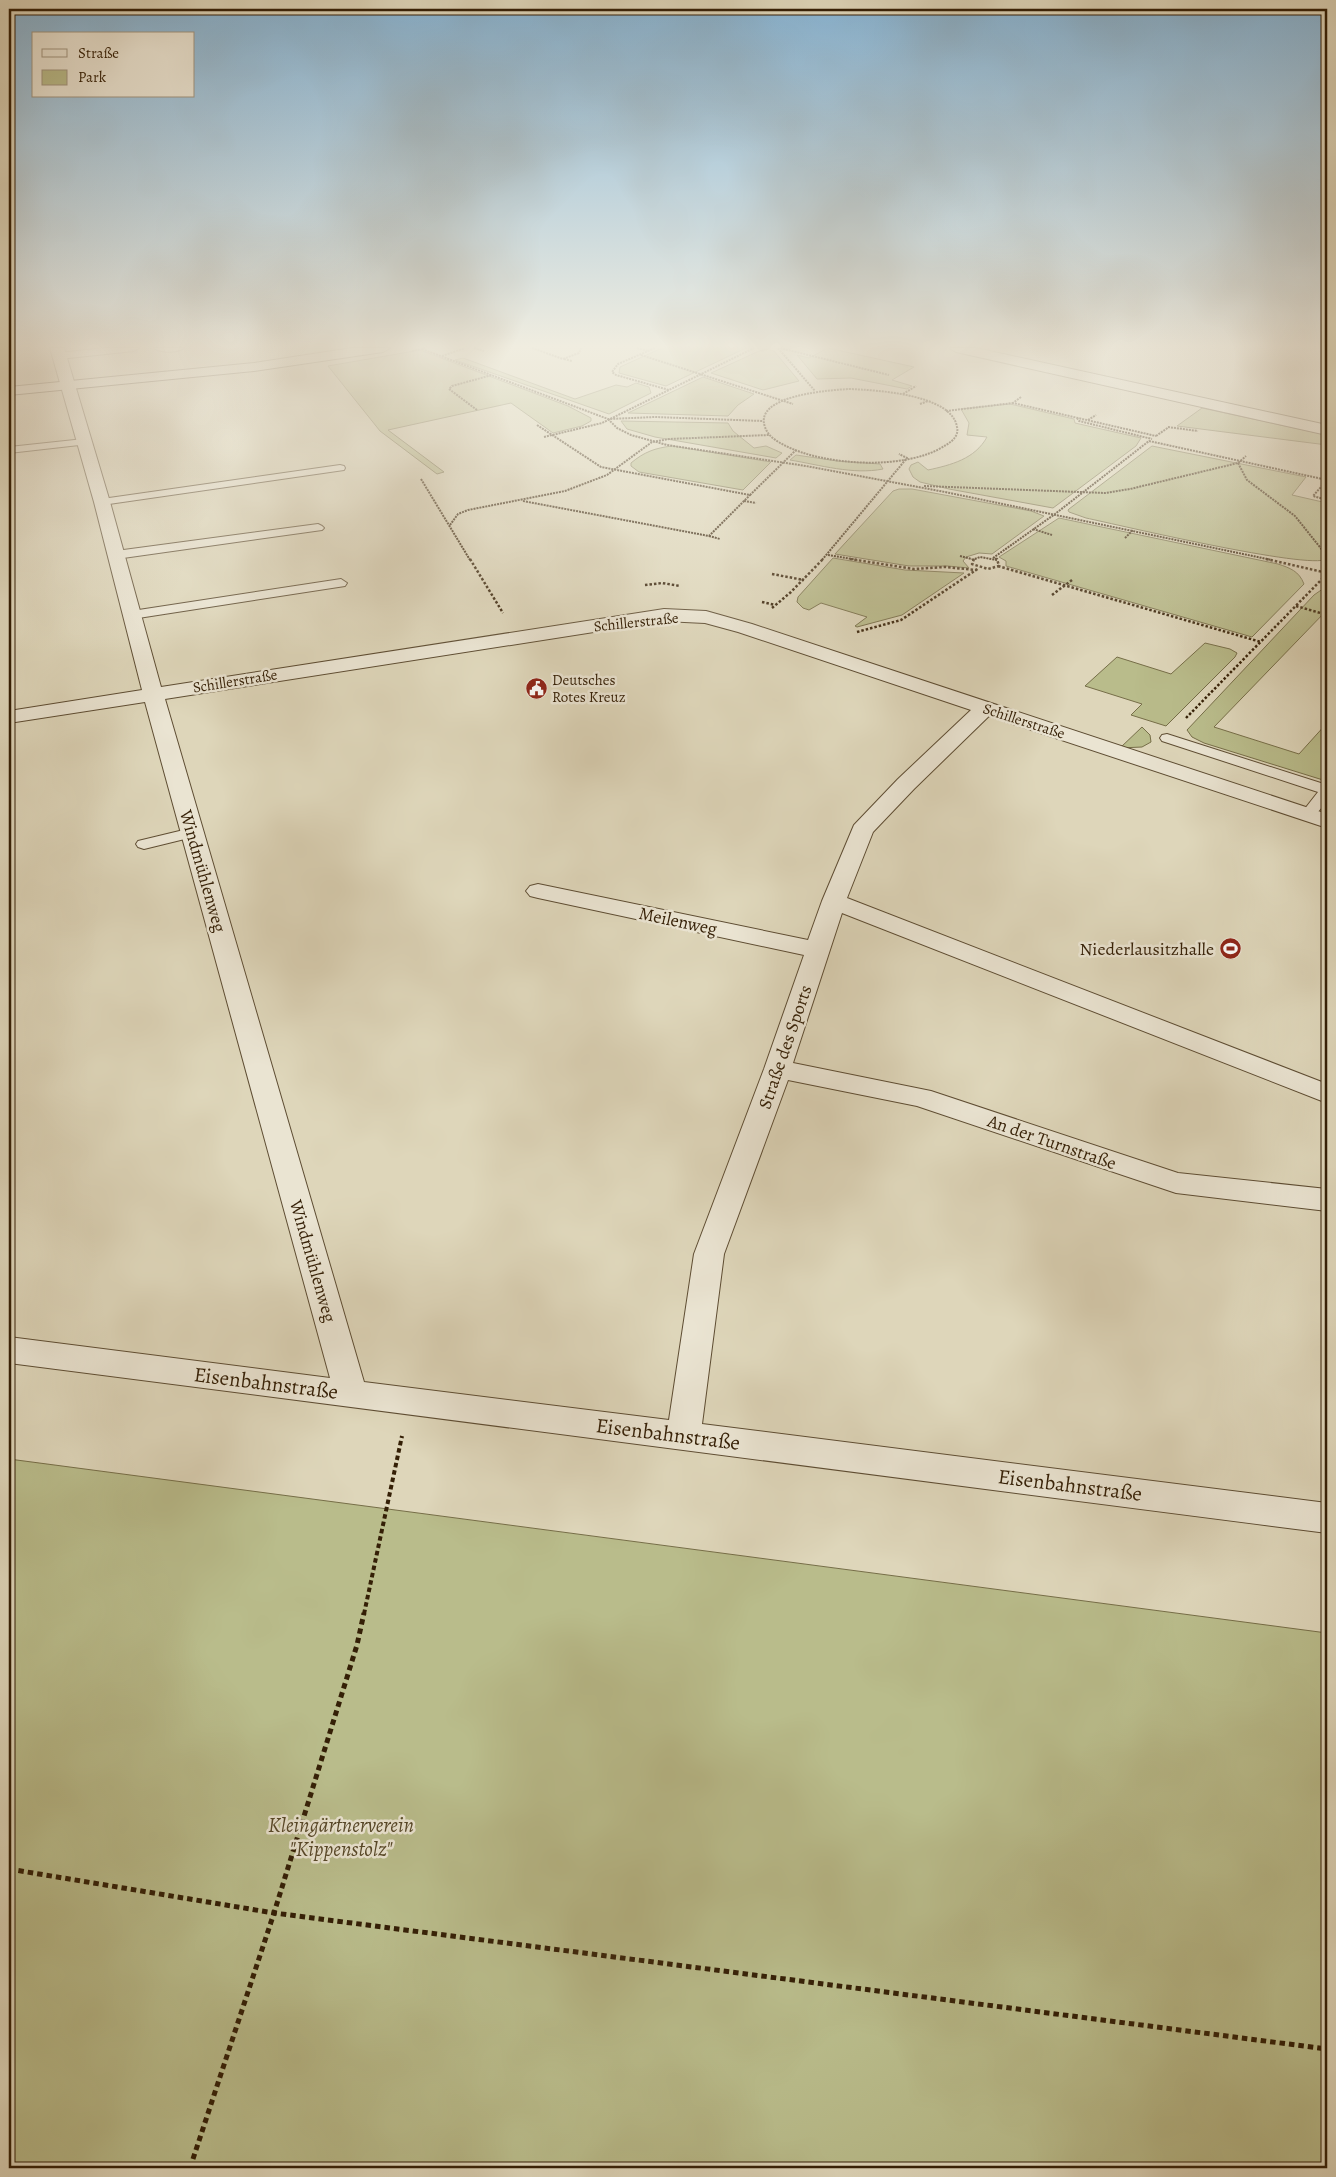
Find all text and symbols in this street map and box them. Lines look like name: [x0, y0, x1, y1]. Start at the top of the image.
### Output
legend: [32, 32, 195, 98]
text: Straße: [78, 43, 119, 63]
text: Park: [78, 67, 107, 87]
street label: Schillerstraße: [593, 608, 680, 636]
street label: Schillerstraße: [191, 664, 279, 698]
place label: Deutsches Rotes Kreuz: [552, 670, 626, 707]
public building icon: Deutsches Rotes Kreuz: [524, 677, 548, 701]
street label: Schillerstraße: [980, 698, 1068, 744]
street label: Windmühlenweg: [174, 806, 232, 935]
street label: Meilenweg: [637, 901, 719, 941]
place label: Niederlausitzhalle: [1080, 937, 1214, 961]
sports icon: Niederlausitzhalle: [1218, 937, 1242, 961]
street label: Straße des Sports: [753, 982, 817, 1112]
street label: An der Turnstraße: [984, 1108, 1120, 1175]
street label: Windmühlenweg: [284, 1196, 342, 1325]
street label: Eisenbahnstraße: [192, 1360, 340, 1406]
street label: Eisenbahnstraße: [594, 1411, 742, 1457]
street label: Eisenbahnstraße: [996, 1462, 1144, 1508]
park label: Kleingärtnerverein "Kippenstolz": [268, 1811, 414, 1863]

